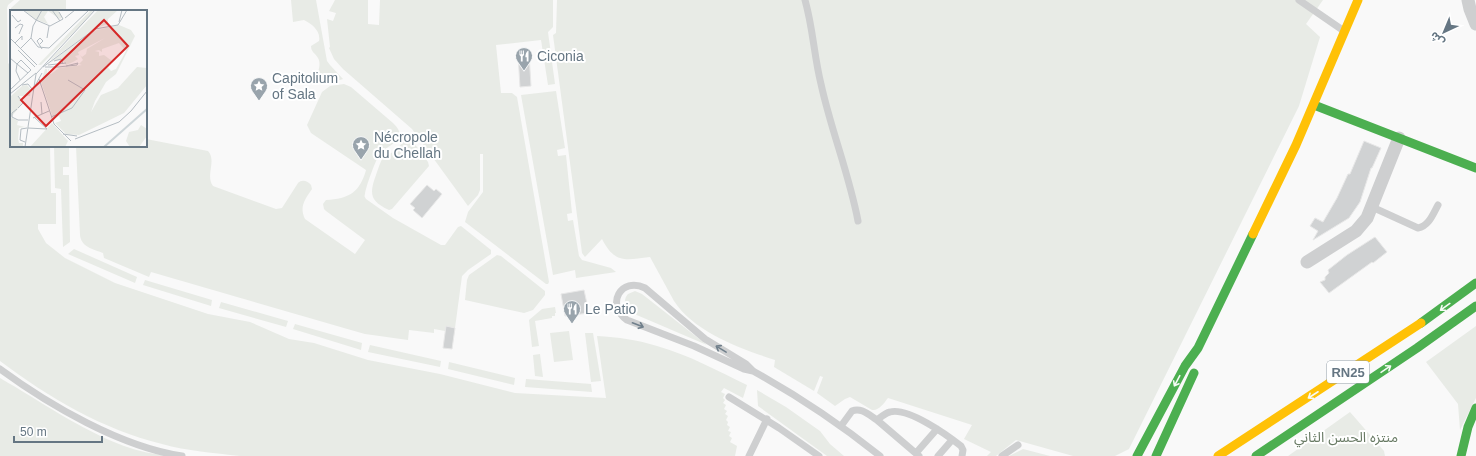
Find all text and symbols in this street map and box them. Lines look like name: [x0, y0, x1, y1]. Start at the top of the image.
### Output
inset map: [10, 10, 147, 147]
north arrow: [1424, 12, 1464, 52]
text: ش: [1427, 29, 1447, 49]
restaurant icon: Ciconia: [514, 46, 534, 71]
place label: Ciconia: [537, 48, 584, 64]
place label: Capitolium of Sala: [272, 70, 338, 102]
place icon: Capitolium of Sala: [249, 76, 269, 101]
place label: Nécropole du Chellah: [374, 129, 441, 161]
place icon: Nécropole du Chellah: [351, 135, 371, 160]
restaurant icon: Le Patio: [562, 299, 582, 324]
place label: Le Patio: [585, 301, 637, 317]
one-way arrow: [1439, 302, 1450, 311]
one-way arrow: [632, 321, 644, 329]
one-way arrow: [715, 345, 727, 353]
road number: RN25: [1327, 361, 1369, 383]
one-way arrow: [1380, 365, 1391, 373]
one-way arrow: [1173, 375, 1180, 387]
one-way arrow: [1308, 390, 1319, 399]
scale bar: [14, 418, 102, 444]
text: 50 m: [20, 425, 47, 439]
park label: منتزه الحسن الثاني: [1294, 429, 1398, 448]

